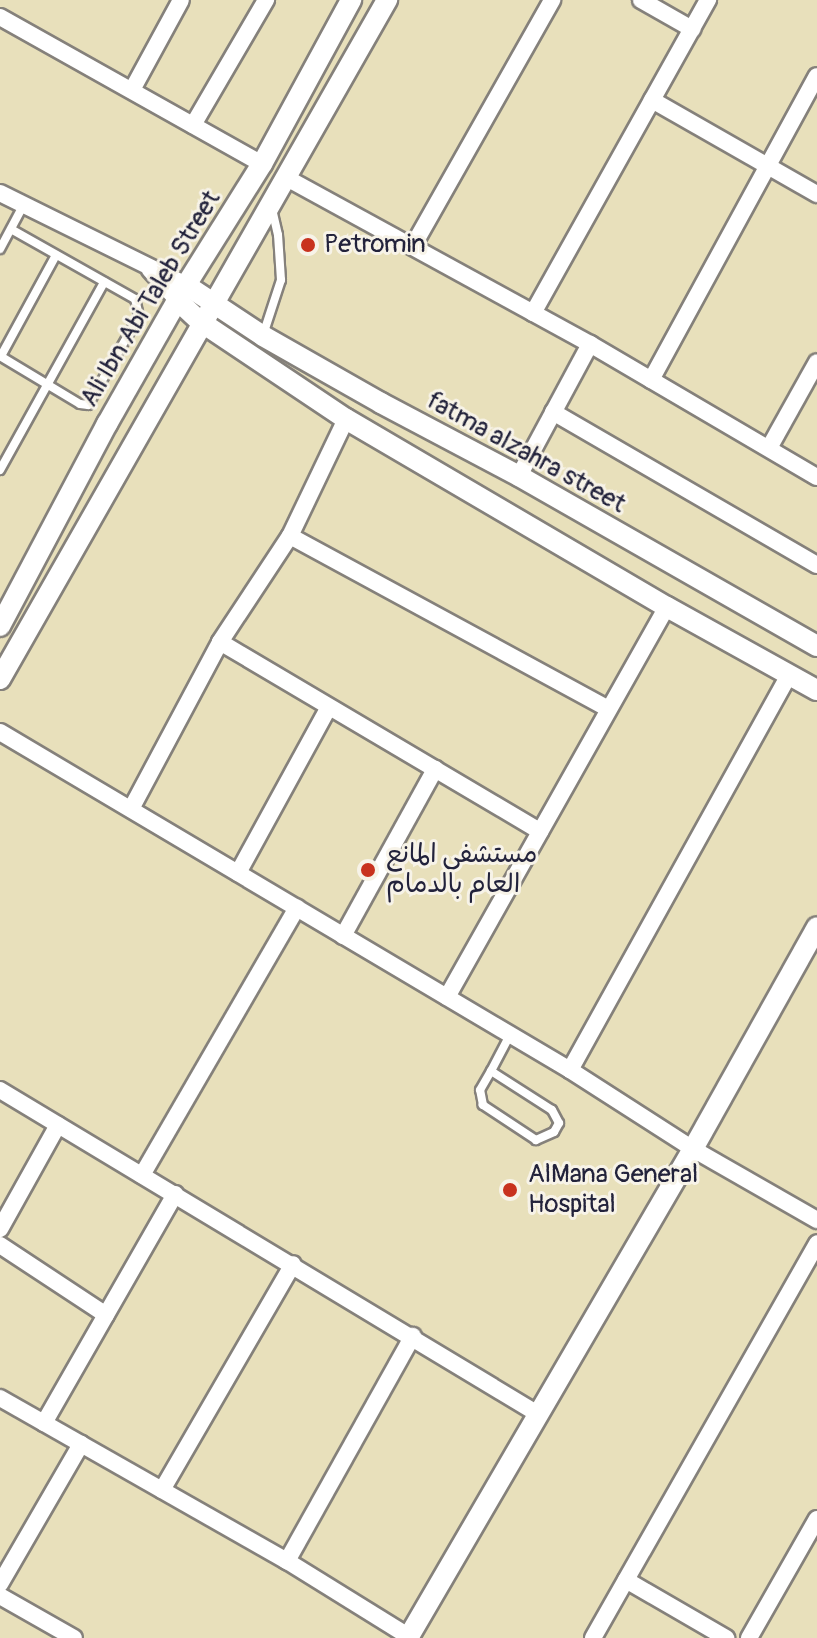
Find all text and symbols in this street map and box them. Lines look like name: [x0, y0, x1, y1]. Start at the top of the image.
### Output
street label: Ali Ibn Abi Taleb Street: [74, 185, 228, 413]
place label: Petromin: [324, 229, 426, 261]
marker: Petromin: [299, 236, 317, 254]
street label: fatma alzahra street: [421, 385, 631, 521]
place label: مستشفى المانع العام بالدمام: [386, 839, 537, 900]
marker: مستشفى المانع العام بالدمام: [357, 859, 379, 881]
place label: AlMana General Hospital: [528, 1159, 698, 1220]
marker: AlMana General Hospital: [499, 1179, 521, 1201]

